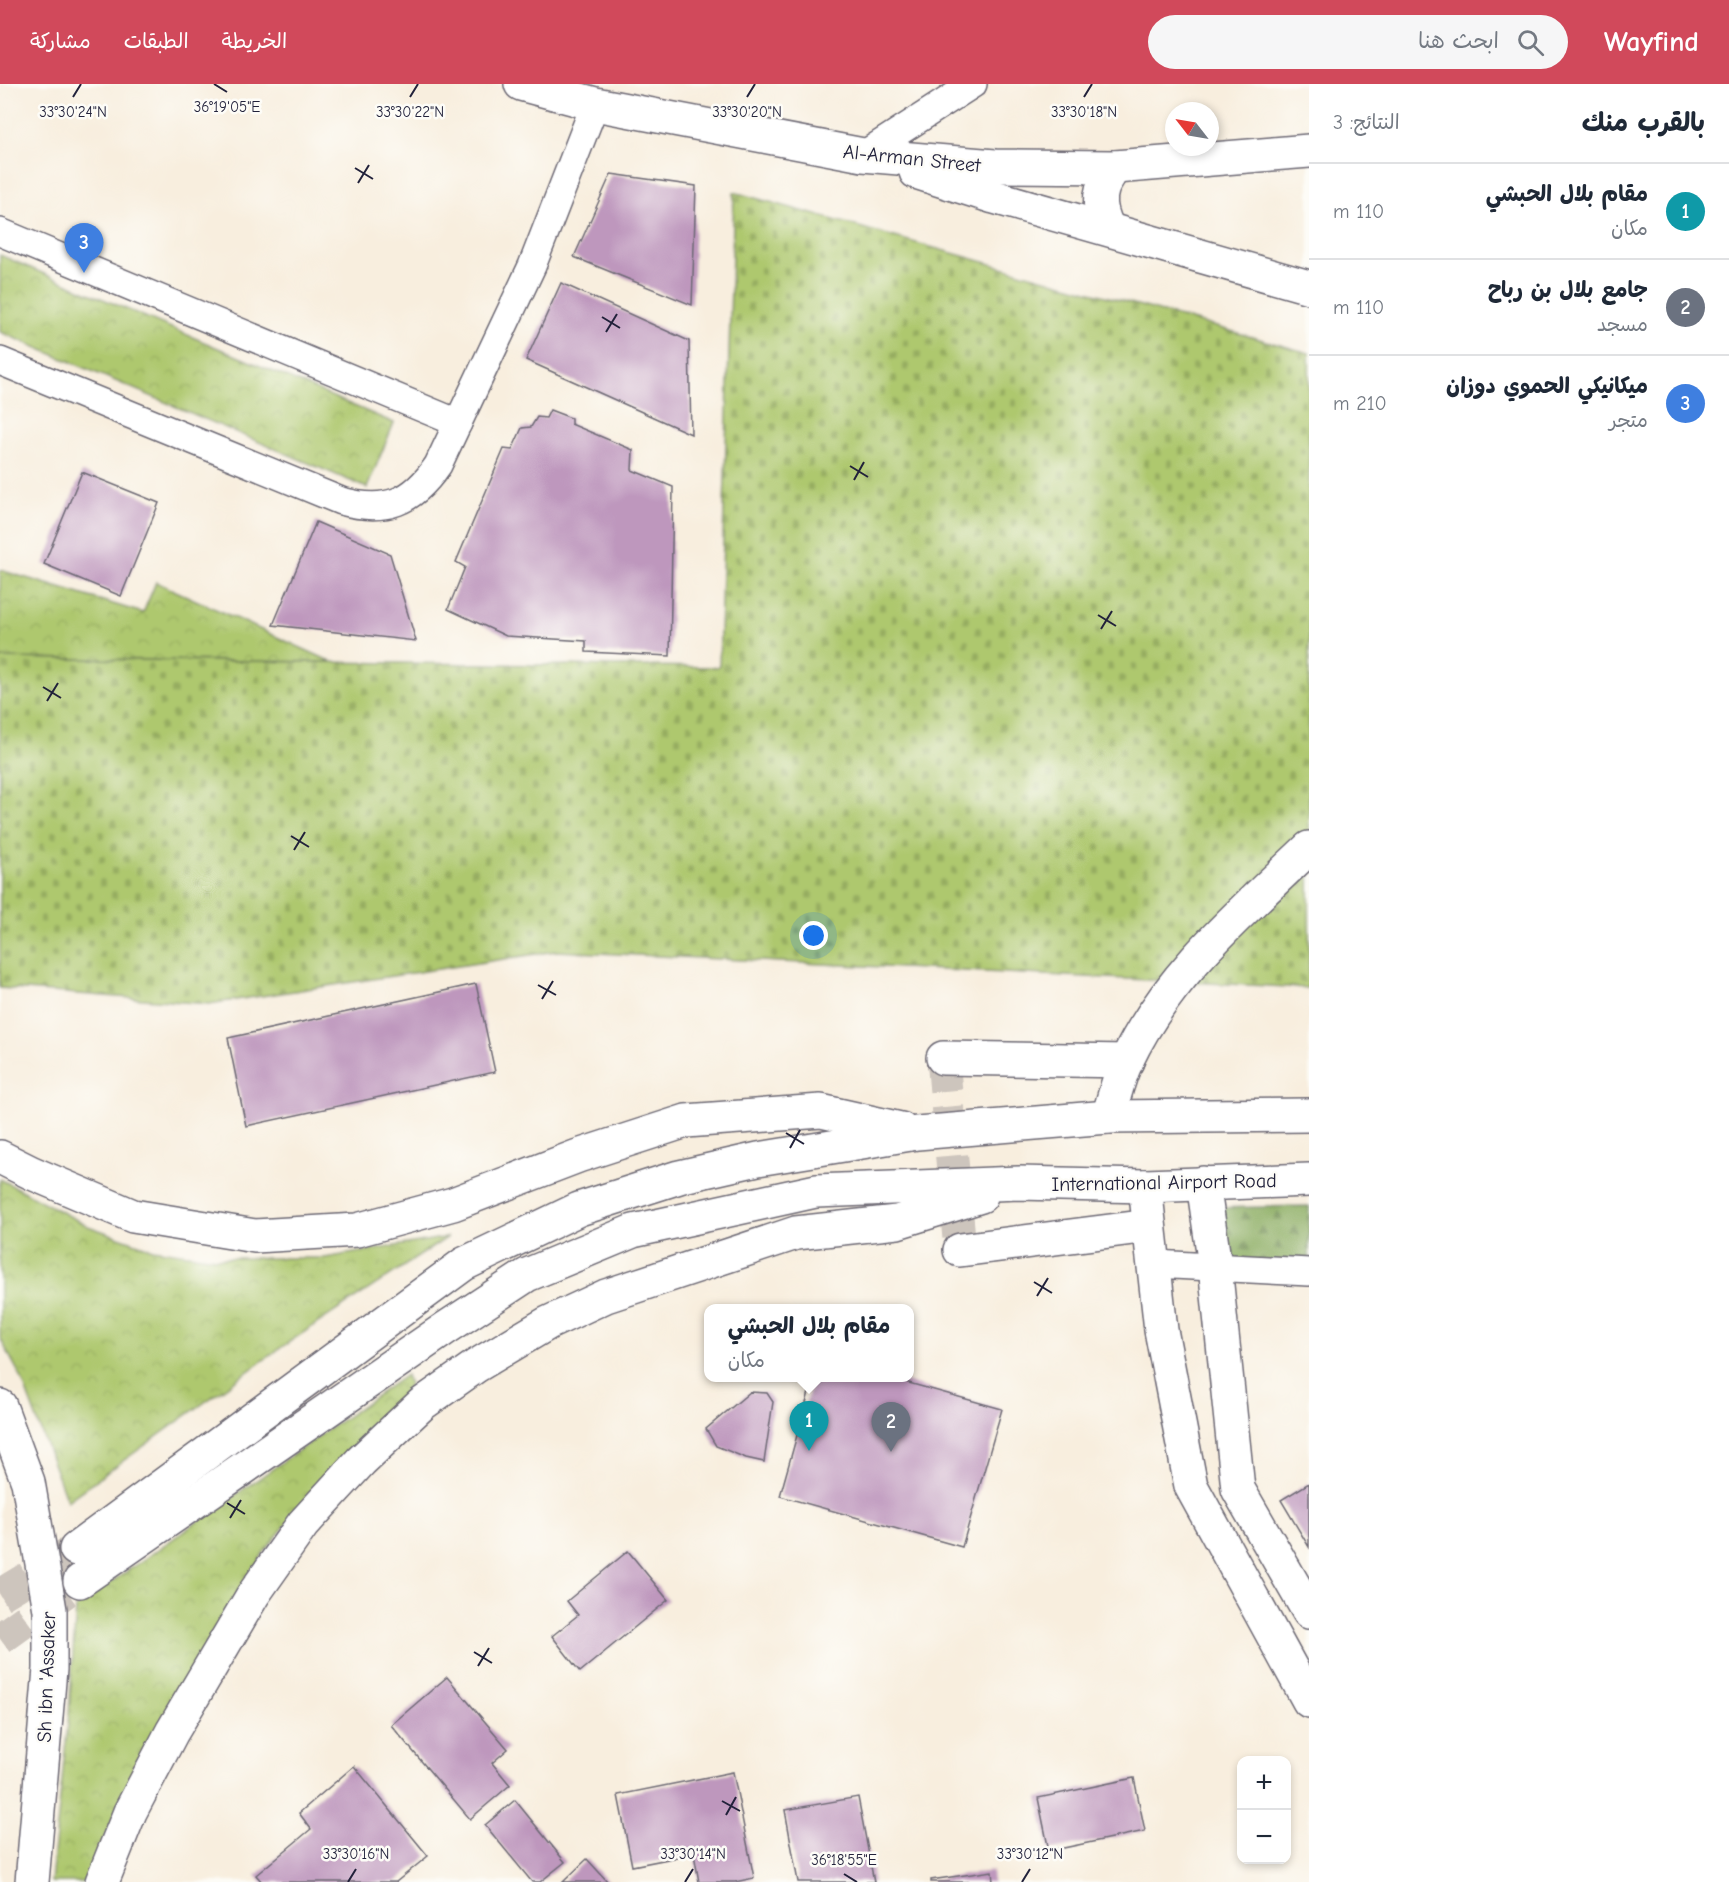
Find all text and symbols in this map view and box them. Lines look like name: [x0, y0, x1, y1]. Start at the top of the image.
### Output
search box: [1148, 15, 1568, 69]
icon: search: [1514, 26, 1547, 59]
text: Wayfind: [1604, 26, 1699, 58]
text: ابحث هنا: [1418, 28, 1499, 54]
text: مشاركة: [30, 29, 91, 53]
text: الطبقات: [124, 29, 189, 53]
text: الخريطة: [222, 29, 287, 53]
text: 36°19'05"E: [194, 98, 260, 116]
north arrow: [1165, 102, 1219, 156]
text: 33°30'24"N: [39, 103, 107, 121]
text: 33°30'22"N: [376, 103, 444, 121]
text: 33°30'20"N: [712, 103, 782, 121]
text: 33°30'18"N: [1051, 103, 1117, 121]
text: بالقرب منك: [1582, 108, 1705, 138]
text: النتائج: 3: [1333, 111, 1400, 134]
street label: Al-Arman Street: [842, 140, 983, 177]
text: مقام بلال الحبشي: [1486, 181, 1648, 207]
text: 110 m: [1333, 200, 1384, 223]
text: 1: [1682, 200, 1689, 223]
text: مكان: [1611, 217, 1648, 240]
pin: 3: [64, 224, 104, 273]
text: جامع بلال بن رباح: [1487, 277, 1648, 303]
text: 110 m: [1333, 296, 1384, 319]
text: 2: [1681, 296, 1690, 319]
text: مسجد: [1597, 313, 1648, 336]
text: ميكانيكي الحموي دوزان: [1446, 373, 1648, 399]
text: 210 m: [1333, 392, 1387, 415]
text: 3: [1681, 392, 1690, 415]
text: متجر: [1609, 409, 1648, 432]
your location: [799, 921, 828, 950]
street label: International Airport Road: [1051, 1169, 1277, 1196]
popup: [704, 1304, 914, 1382]
text: مقام بلال الحبشي: [728, 1313, 890, 1339]
text: مكان: [728, 1349, 765, 1372]
pin: 1: [790, 1402, 828, 1451]
pin: 2: [872, 1402, 910, 1452]
street label: Sh ibn 'Assaker: [33, 1611, 60, 1743]
map controls: [1237, 1756, 1291, 1864]
button: +: [1237, 1756, 1291, 1810]
button: −: [1237, 1810, 1291, 1864]
text: 33°30'16"N: [323, 1845, 389, 1863]
text: 33°30'14"N: [660, 1845, 726, 1863]
text: 33°30'12"N: [997, 1845, 1063, 1863]
text: 36°18'55"E: [811, 1851, 877, 1869]

